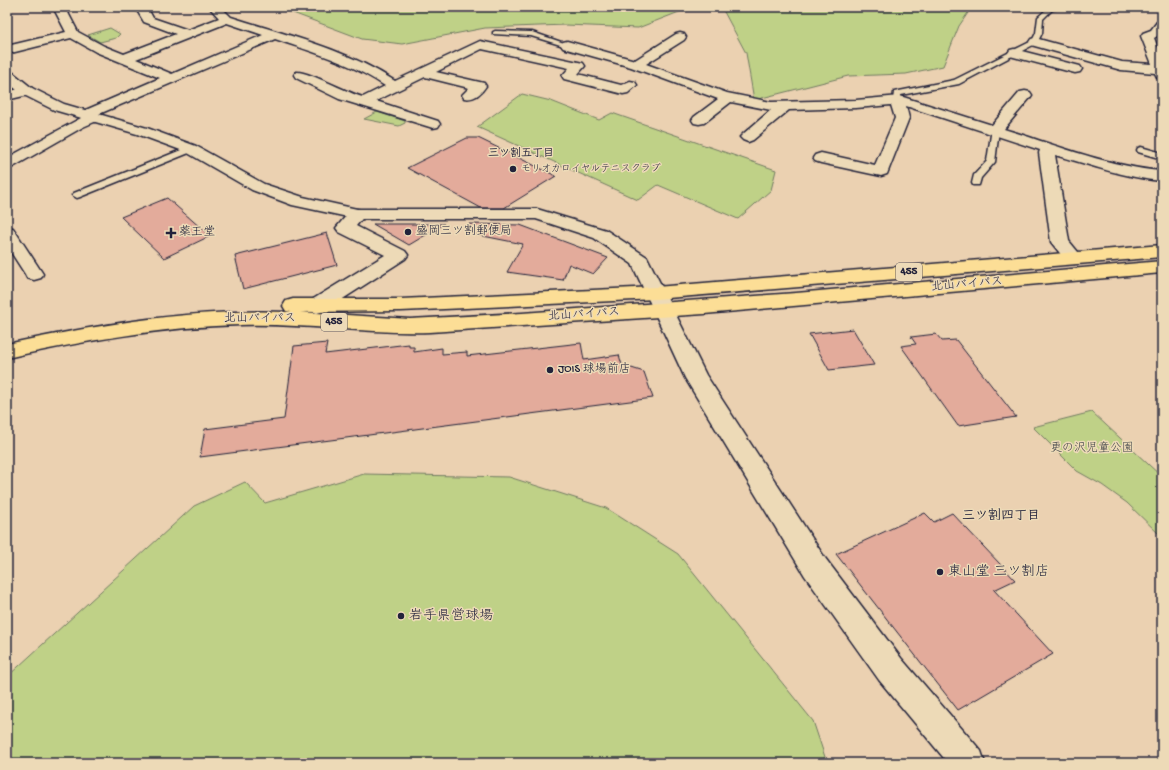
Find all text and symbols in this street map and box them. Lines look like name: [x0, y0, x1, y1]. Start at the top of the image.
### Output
district label: 三ツ割五丁目: [488, 147, 554, 160]
place label: モリオカロイヤルテニスクラブ: [521, 163, 661, 175]
marker: モリオカロイヤルテニスクラブ: [508, 164, 518, 174]
place label: 盛岡三ツ割郵便局: [416, 224, 512, 239]
place label: 薬王堂: [179, 225, 215, 240]
marker: 盛岡三ツ割郵便局: [403, 227, 413, 237]
marker: 薬王堂: [166, 228, 176, 238]
road number: 455: [896, 263, 922, 281]
street label: 北山バイパス: [931, 275, 1003, 295]
street label: 北山バイパス: [548, 306, 620, 324]
street label: 北山バイパス: [224, 312, 296, 326]
road number: 455: [321, 313, 347, 331]
place label: JOIS 球場前店: [558, 362, 631, 377]
marker: JOIS 球場前店: [545, 365, 555, 375]
park label: 更の沢児童公園: [1050, 441, 1134, 456]
district label: 三ツ割四丁目: [962, 508, 1040, 524]
place label: 東山堂 三ツ割店: [948, 564, 1049, 581]
marker: 東山堂 三ツ割店: [935, 567, 945, 577]
place label: 岩手県営球場: [409, 608, 493, 625]
marker: 岩手県営球場: [396, 611, 406, 621]

